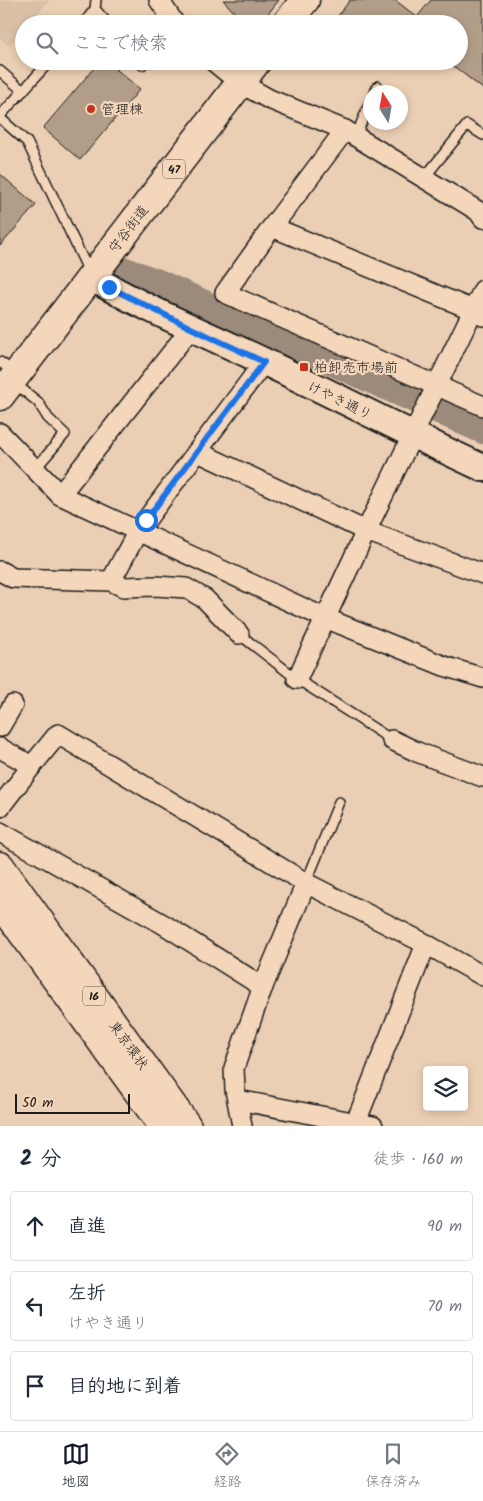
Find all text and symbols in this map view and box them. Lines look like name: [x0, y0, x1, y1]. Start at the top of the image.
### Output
search box: [15, 15, 468, 70]
icon: search: [33, 29, 61, 57]
text: ここで検索: [73, 29, 168, 59]
north arrow: [363, 85, 408, 130]
place label: 管理棟: [101, 99, 144, 121]
marker: 管理棟: [85, 103, 97, 115]
road number: 47: [163, 160, 185, 178]
street label: 守谷街道: [103, 201, 154, 259]
route end: [98, 276, 121, 299]
place label: 柏卸売市場前: [314, 357, 398, 379]
marker: 柏卸売市場前: [298, 361, 310, 373]
street label: けやき通り: [303, 376, 376, 426]
route start: [135, 509, 158, 532]
road number: 16: [83, 986, 105, 1006]
street label: 東京環状: [103, 1016, 154, 1075]
map controls: [423, 1066, 468, 1111]
button: layers: [423, 1066, 468, 1111]
scale bar: [15, 1091, 130, 1114]
text: 50 m: [22, 1092, 53, 1114]
text: 2 分: [20, 1143, 61, 1176]
text: 徒歩 · 160 m: [373, 1147, 463, 1172]
icon: ahead: [21, 1212, 49, 1240]
text: 直進: [68, 1212, 106, 1242]
text: 90 m: [427, 1214, 462, 1239]
text: 左折: [68, 1279, 106, 1309]
icon: left: [21, 1292, 49, 1320]
text: 70 m: [427, 1294, 462, 1319]
text: けやき通り: [68, 1311, 148, 1336]
icon: arrive: [21, 1372, 49, 1400]
text: 目的地に到着: [68, 1372, 182, 1402]
tab: 地図: [62, 1440, 90, 1493]
tab: 経路: [213, 1440, 241, 1493]
tab: 保存済み: [365, 1440, 421, 1493]

